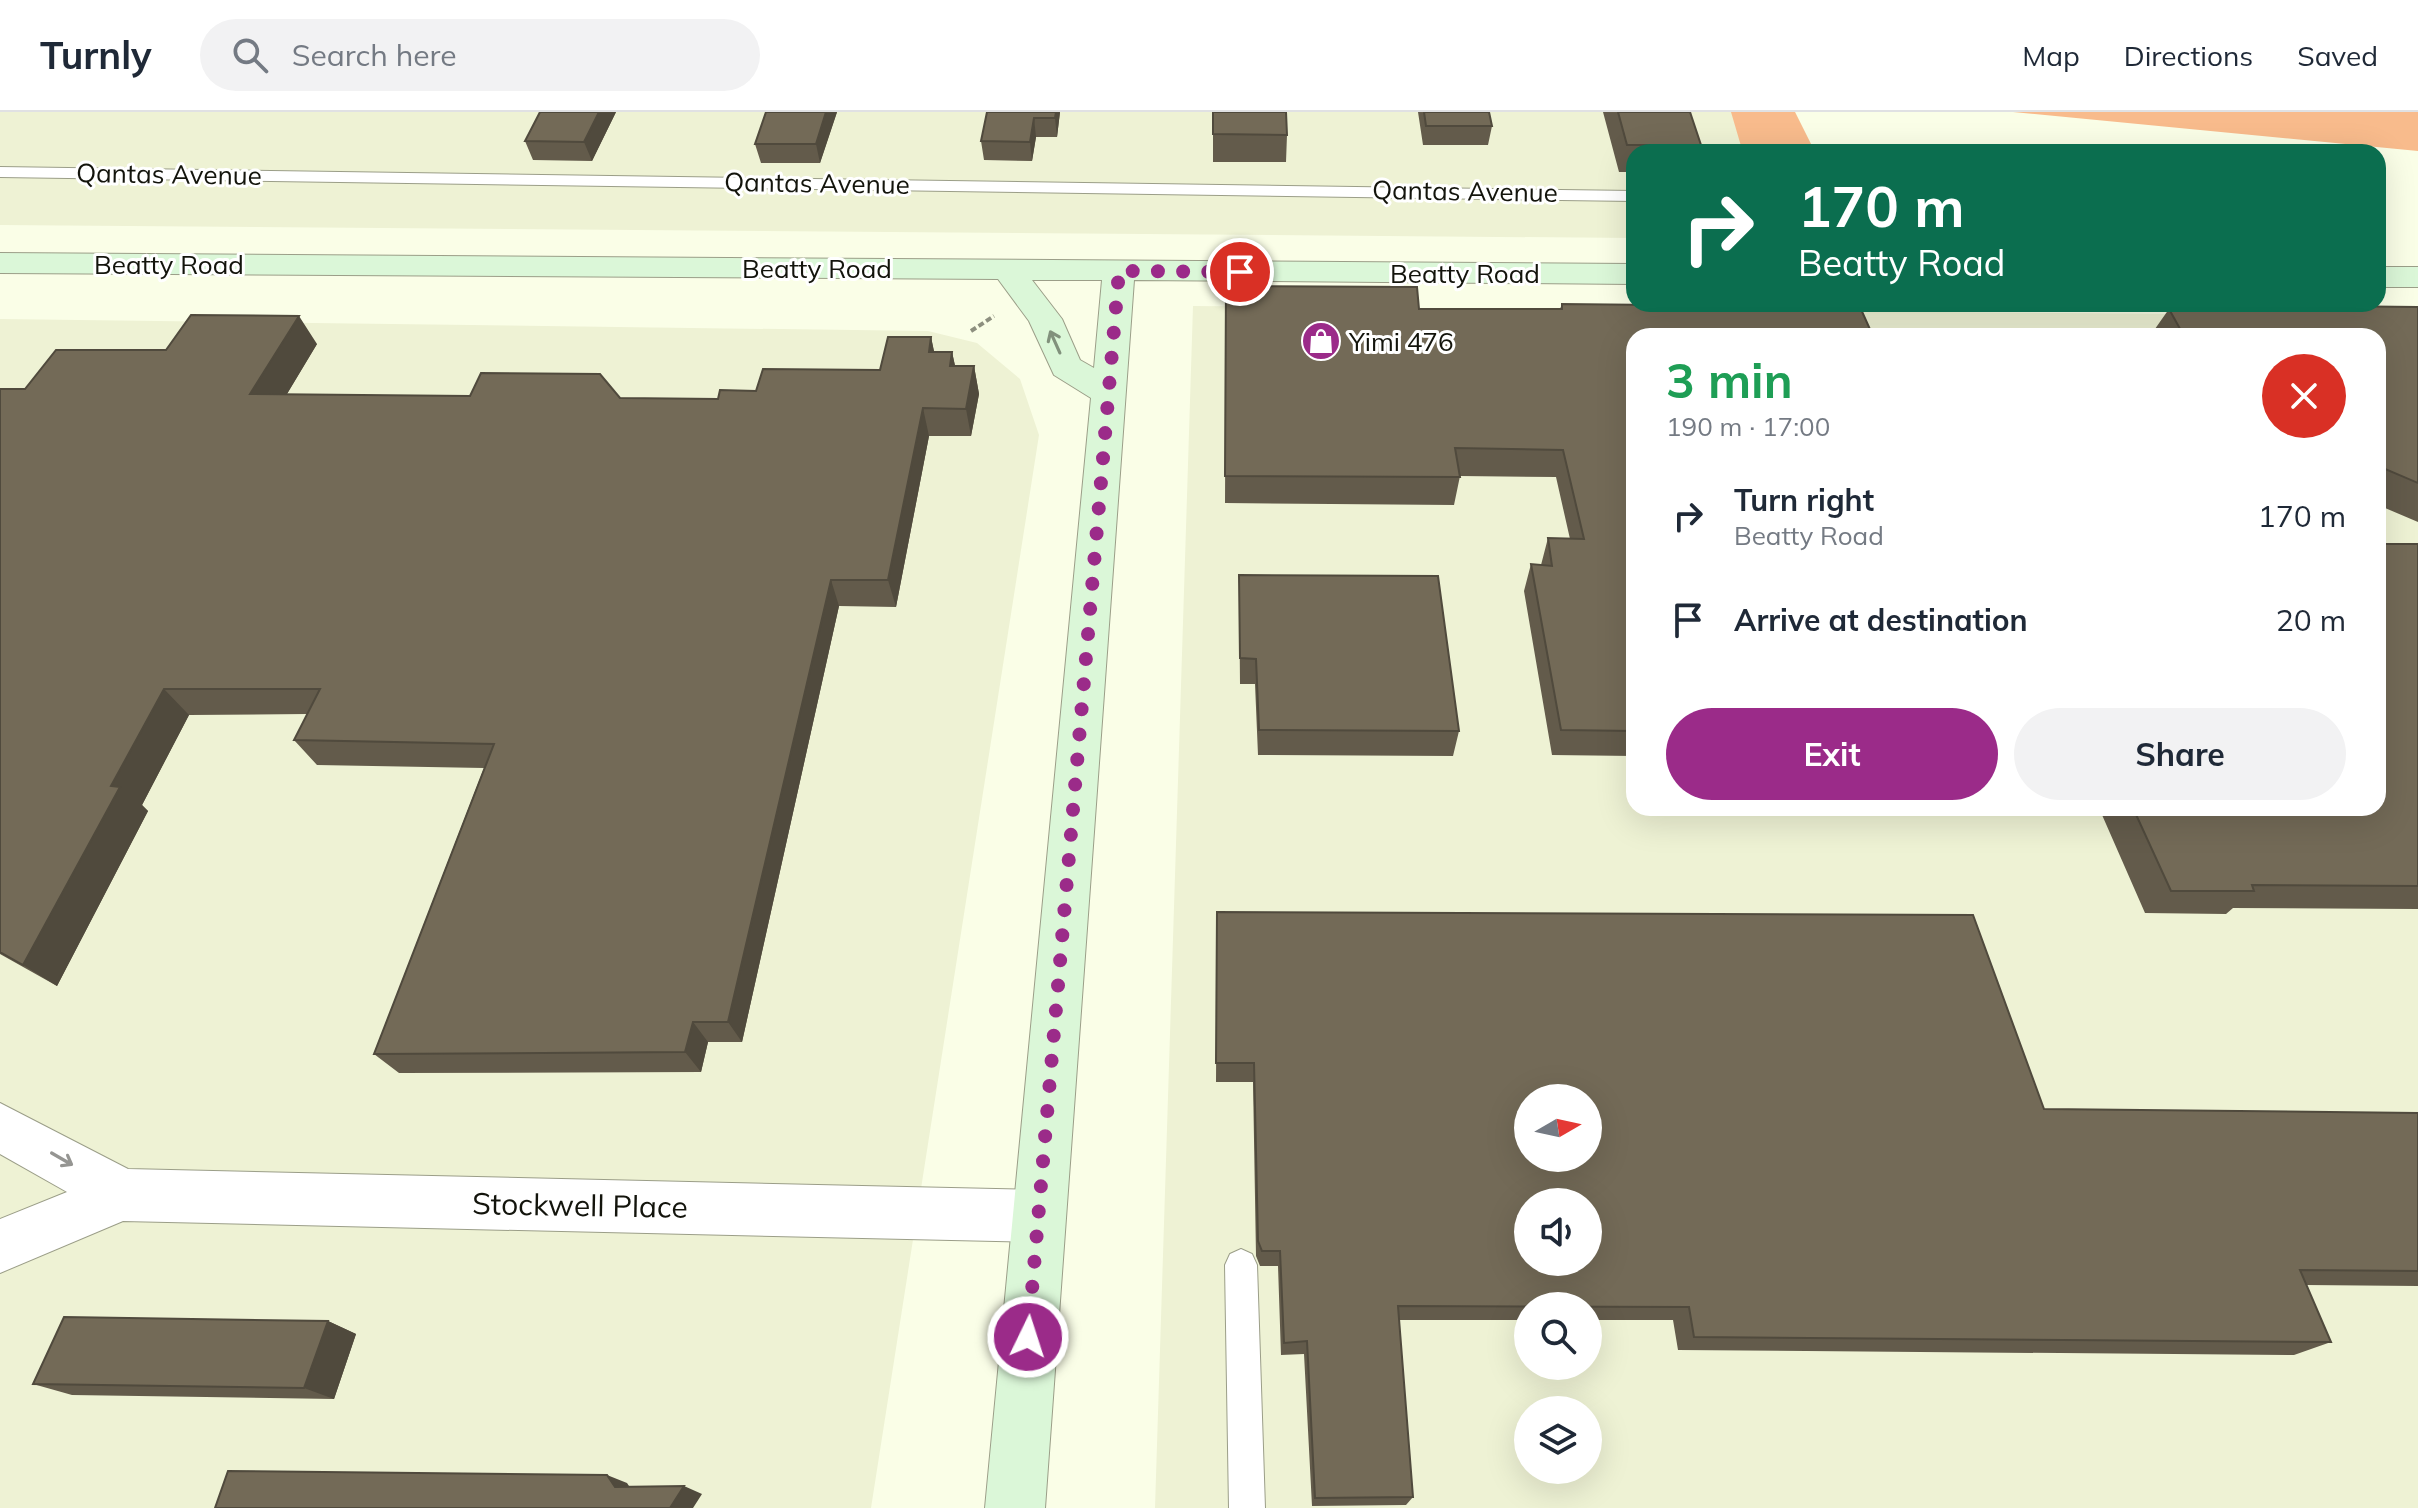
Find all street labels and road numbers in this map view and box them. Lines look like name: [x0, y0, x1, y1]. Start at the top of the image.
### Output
street label: Qantas Avenue: [76, 156, 262, 192]
street label: Qantas Avenue: [724, 165, 910, 201]
street label: Qantas Avenue: [1372, 173, 1558, 209]
street label: Beatty Road: [94, 248, 244, 281]
street label: Beatty Road: [742, 252, 892, 285]
street label: Beatty Road: [1390, 257, 1540, 290]
street label: Stockwell Place: [472, 1184, 688, 1226]

